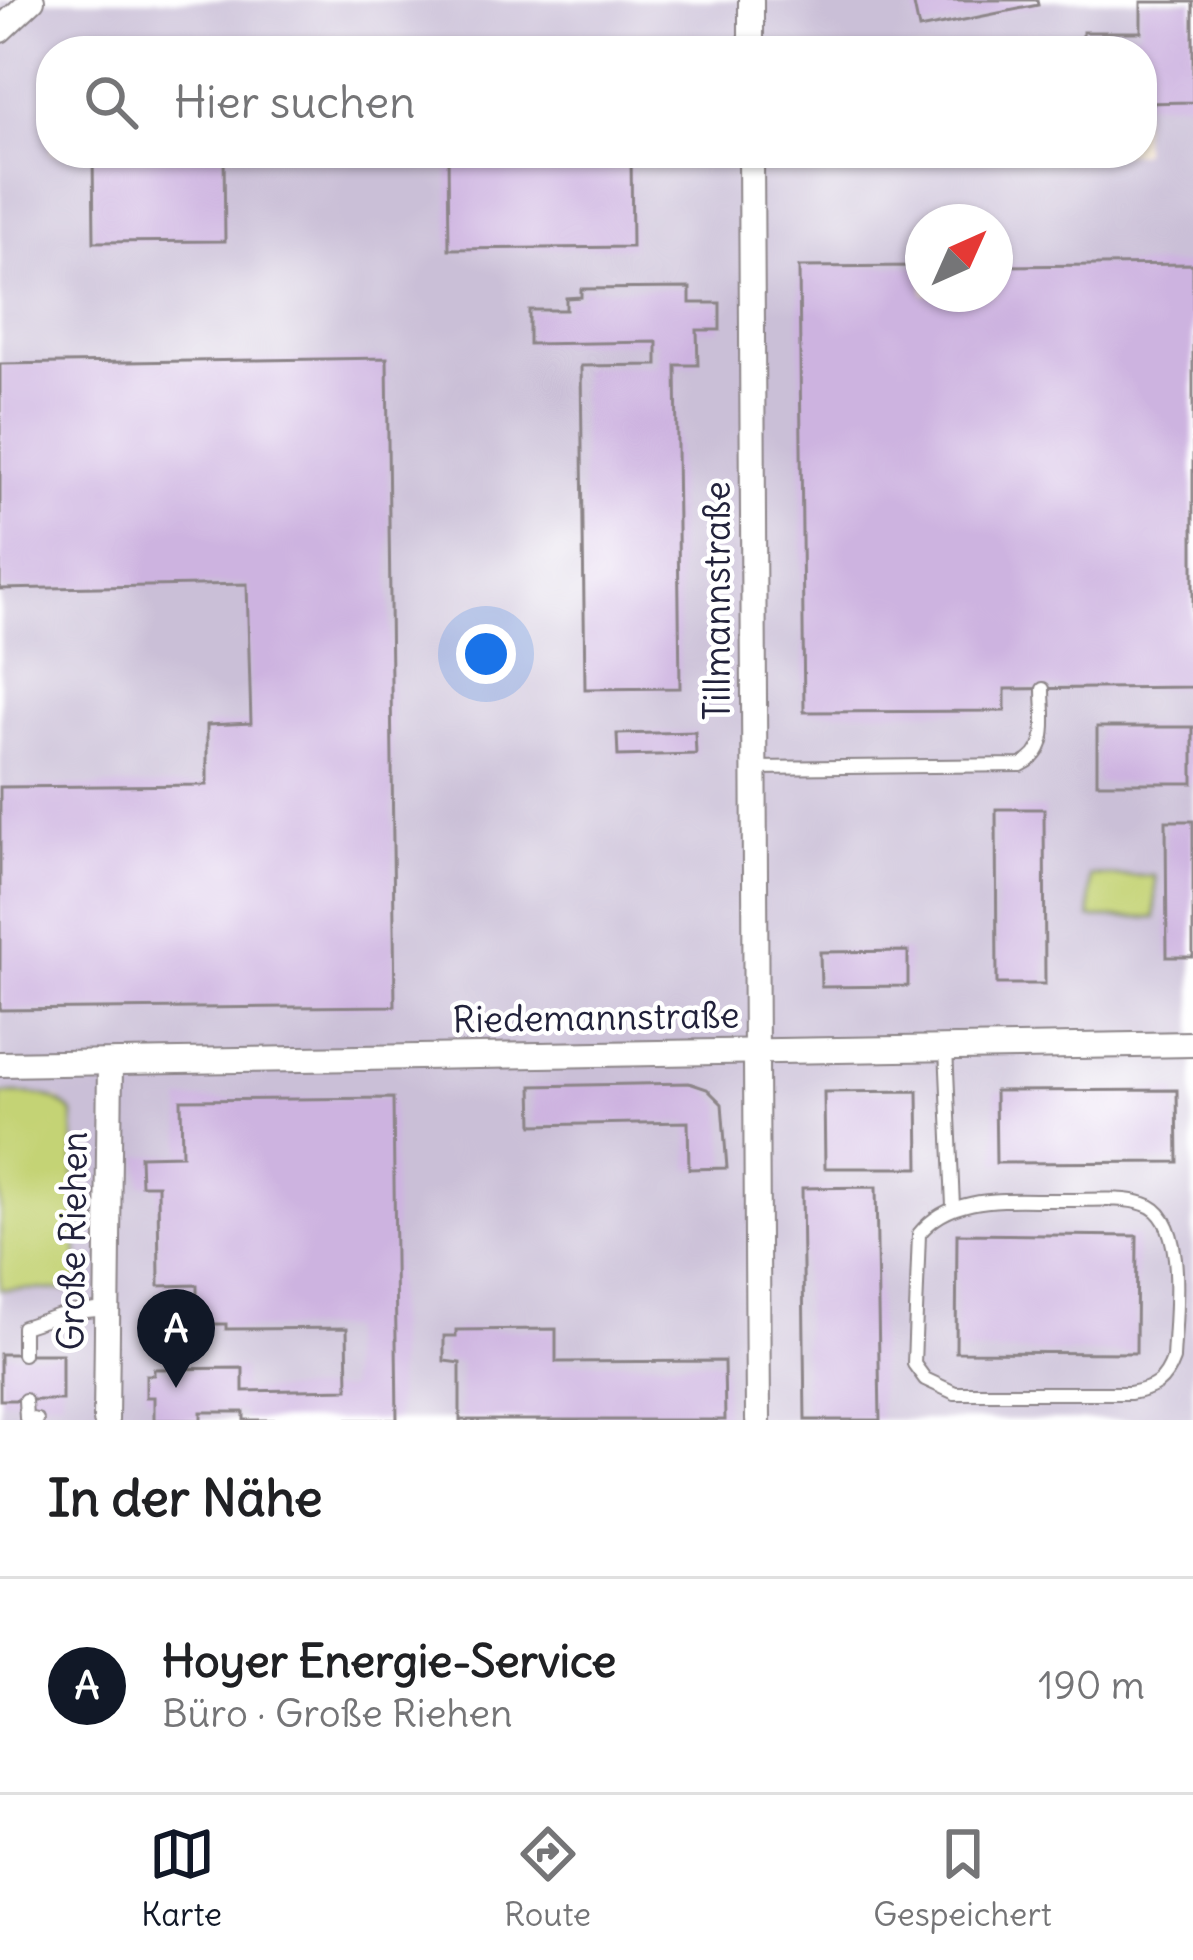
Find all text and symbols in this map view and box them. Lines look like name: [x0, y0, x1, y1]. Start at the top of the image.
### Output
search box: [36, 36, 1157, 168]
icon: search: [78, 69, 144, 135]
text: Hier suchen: [174, 74, 415, 130]
north arrow: [905, 204, 1013, 312]
street label: Tillmannstraße: [695, 481, 740, 721]
your location: [456, 624, 516, 684]
street label: Riedemannstraße: [452, 992, 740, 1043]
street label: Große Riehen: [48, 1131, 97, 1351]
pin: A: [137, 1289, 215, 1388]
text: In der Nähe: [48, 1466, 323, 1530]
text: Hoyer Energie-Service: [162, 1633, 616, 1689]
text: A: [74, 1661, 100, 1710]
text: 190 m: [1038, 1661, 1145, 1710]
text: Büro · Große Riehen: [162, 1689, 513, 1738]
tab: Karte: [141, 1821, 222, 1935]
tab: Route: [504, 1821, 591, 1935]
tab: Gespeichert: [873, 1821, 1052, 1935]

